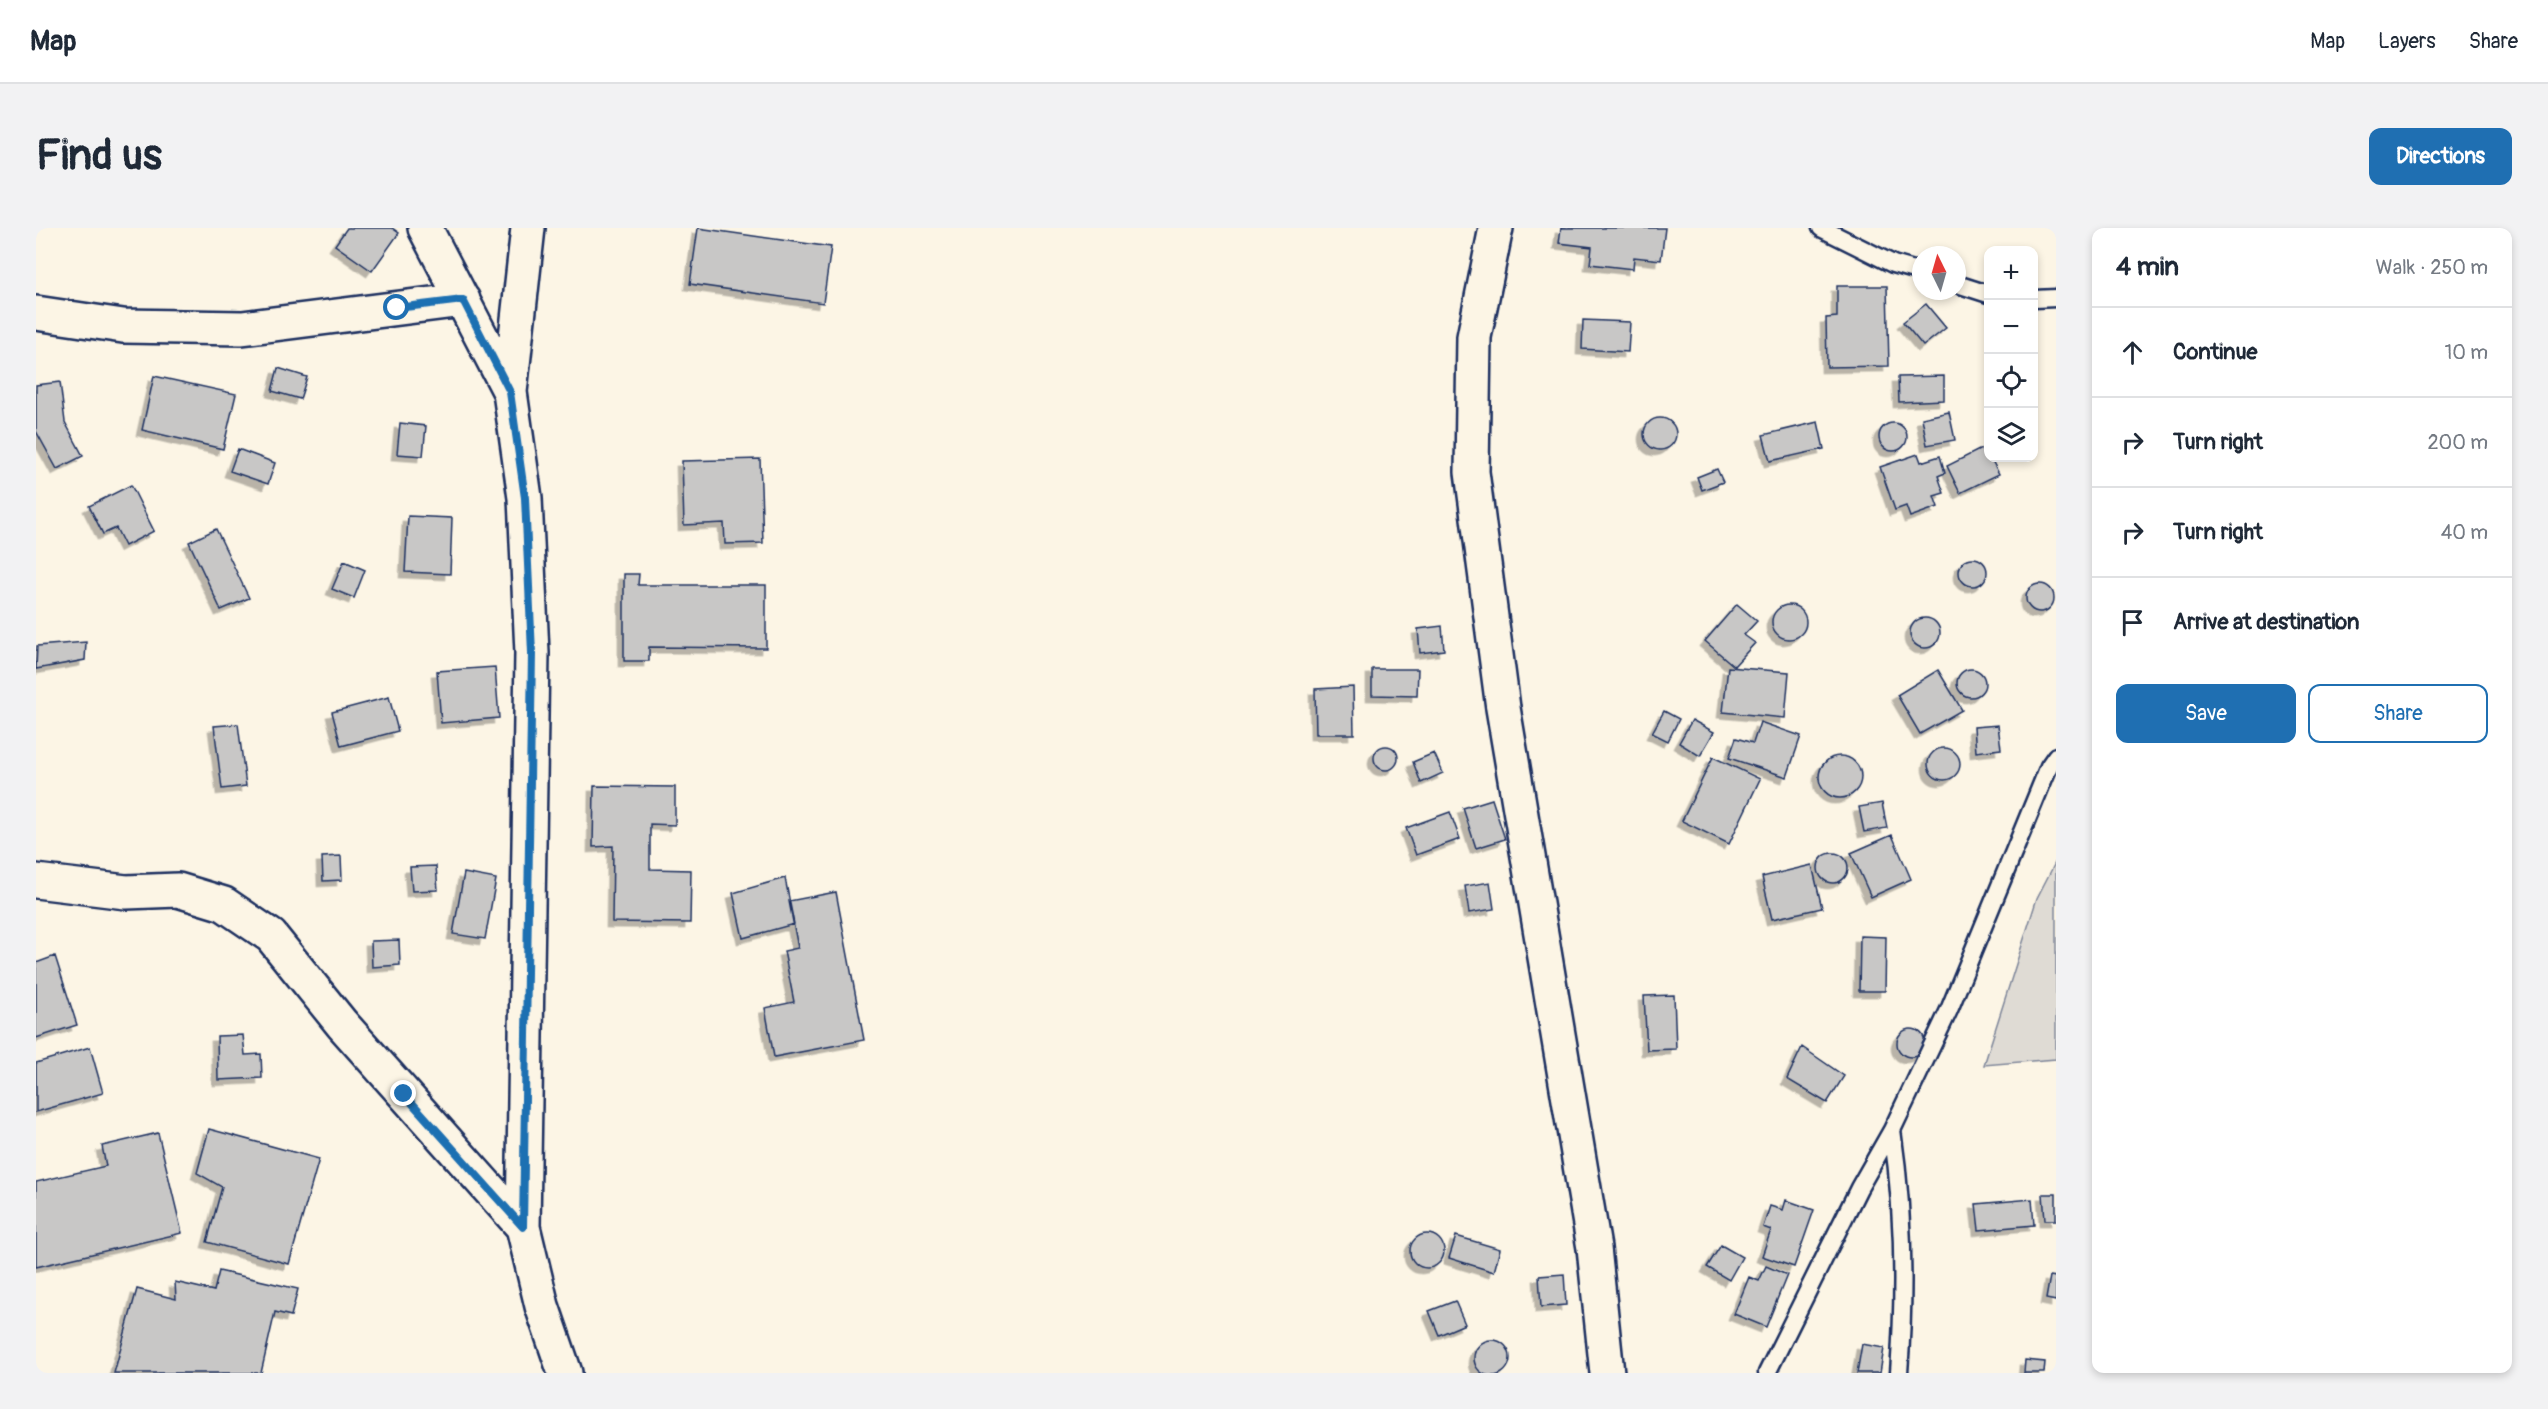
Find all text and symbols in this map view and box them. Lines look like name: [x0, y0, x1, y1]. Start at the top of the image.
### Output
text: Map: [30, 24, 76, 59]
text: Map: [2310, 28, 2345, 55]
text: Layers: [2378, 28, 2436, 55]
text: Share: [2469, 28, 2518, 55]
button: Directions: [2369, 128, 2512, 185]
text: Find us: [36, 130, 162, 182]
north arrow: [1912, 246, 1966, 300]
map controls: [1984, 246, 2038, 462]
button: +: [1984, 246, 2038, 300]
text: 4 min: [2116, 251, 2179, 283]
text: Walk · 250 m: [2376, 255, 2488, 280]
route start: [383, 294, 409, 320]
button: −: [1984, 300, 2038, 354]
icon: ahead: [2116, 336, 2149, 369]
text: Continue: [2173, 338, 2257, 366]
text: 10 m: [2444, 340, 2488, 365]
button: locate: [1984, 354, 2038, 408]
button: layers: [1984, 408, 2038, 462]
icon: right: [2116, 426, 2149, 459]
text: Turn right: [2173, 428, 2263, 456]
text: 200 m: [2427, 430, 2488, 455]
icon: right: [2116, 516, 2149, 549]
text: Turn right: [2173, 518, 2263, 546]
text: 40 m: [2441, 520, 2488, 545]
icon: arrive: [2116, 606, 2149, 639]
text: Arrive at destination: [2173, 608, 2359, 636]
button: Save: [2116, 684, 2296, 743]
button: Share: [2308, 684, 2488, 743]
route end: [390, 1080, 416, 1106]

